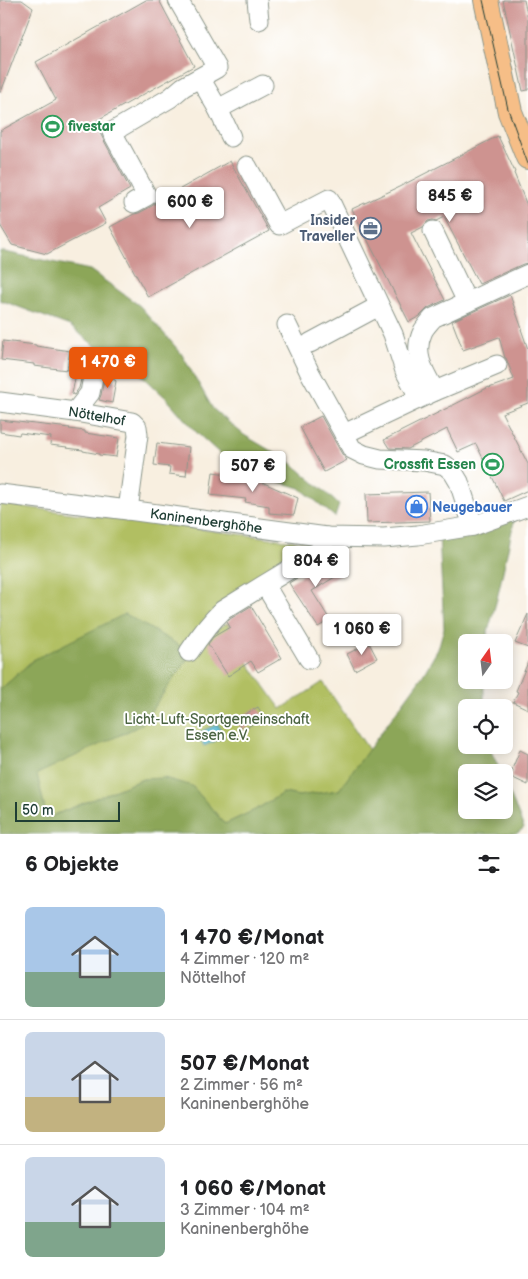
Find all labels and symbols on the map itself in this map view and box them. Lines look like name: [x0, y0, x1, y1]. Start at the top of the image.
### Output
sports icon: fivestar: [40, 114, 64, 138]
place label: fivestar: [68, 118, 116, 135]
pin: 845 €: [415, 180, 485, 223]
pin: 600 €: [155, 186, 225, 229]
place label: Insider Traveller: [300, 212, 355, 245]
office icon: Insider Traveller: [359, 216, 383, 240]
pin: 1 470 €: [62, 346, 154, 389]
street label: Nöttelhof: [67, 403, 128, 430]
pin: 507 €: [218, 450, 288, 493]
sports icon: Crossfit Essen: [480, 452, 504, 476]
place label: Crossfit Essen: [384, 456, 476, 473]
shop icon: Neugebauer: [404, 495, 428, 519]
place label: Neugebauer: [432, 499, 513, 516]
street label: Kaninenberghöhe: [149, 505, 263, 537]
pin: 804 €: [281, 546, 351, 588]
pin: 1 060 €: [316, 614, 408, 656]
north arrow: [458, 634, 512, 689]
park label: Licht-Luft-Sportgemeinschaft Essen e.V.: [124, 711, 310, 744]
scale bar: [15, 799, 120, 822]

